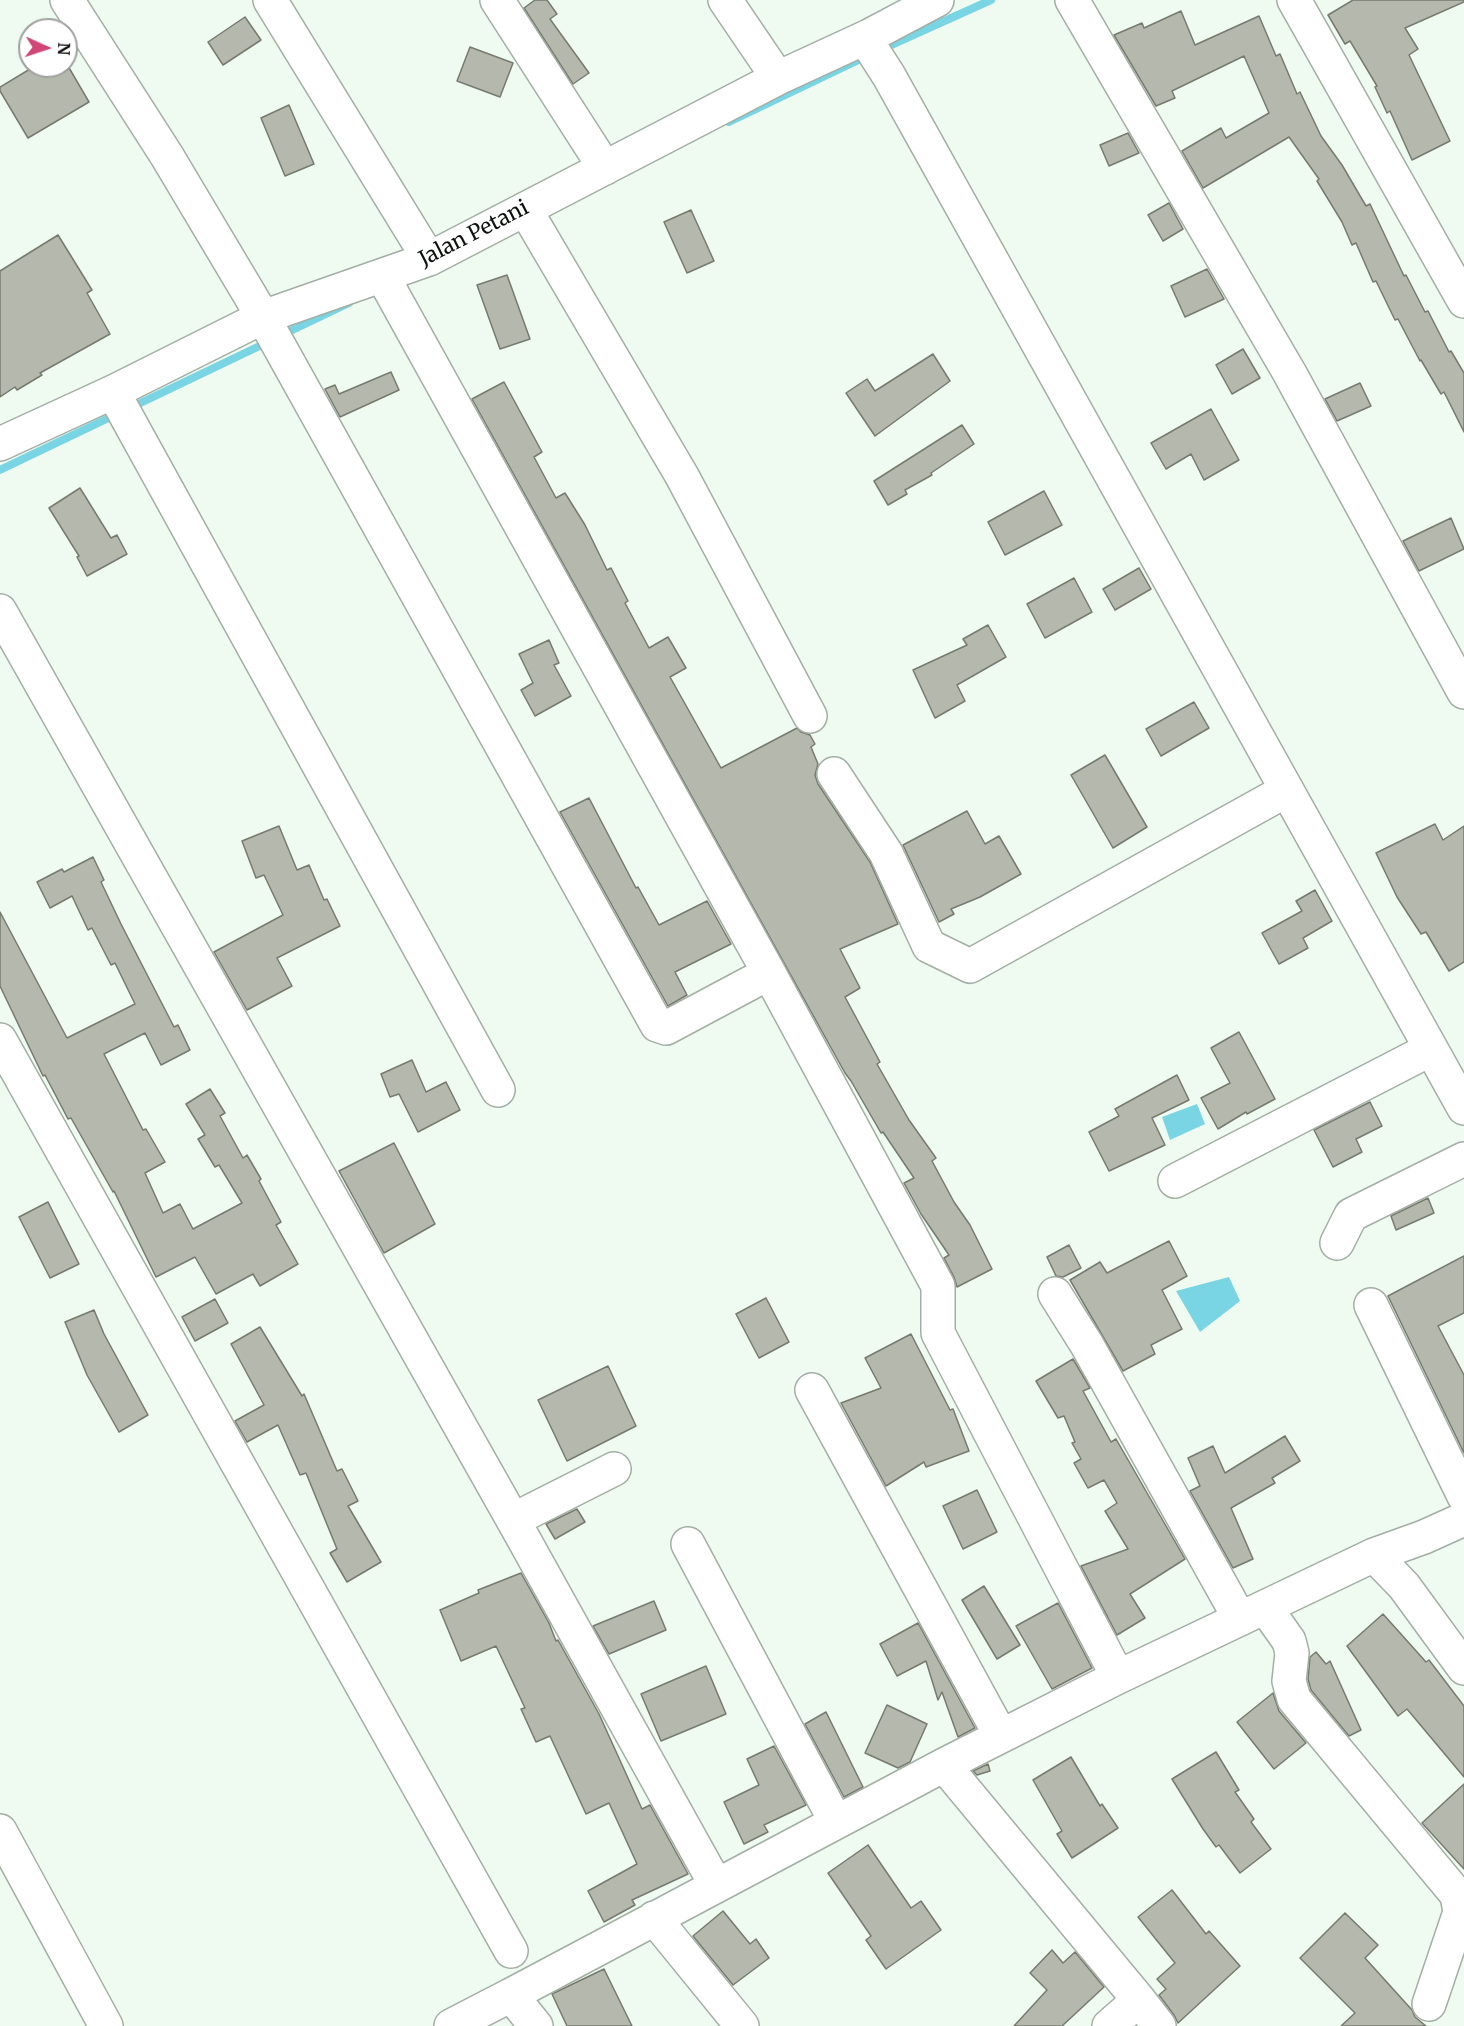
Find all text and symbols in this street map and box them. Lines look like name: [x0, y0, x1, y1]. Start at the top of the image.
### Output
north arrow: [18, 18, 78, 78]
text: N: [54, 42, 74, 56]
street label: Jalan Petani: [415, 196, 533, 272]

